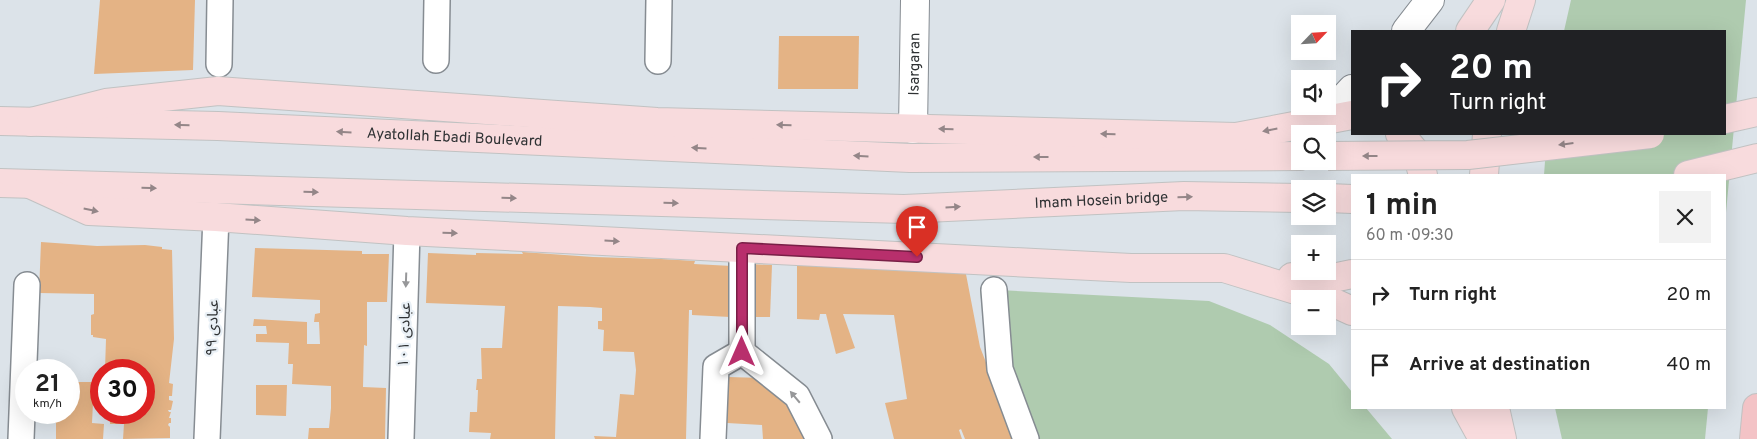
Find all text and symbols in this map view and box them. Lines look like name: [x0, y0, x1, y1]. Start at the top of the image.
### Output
north arrow: [1291, 15, 1336, 60]
map controls: [1291, 15, 1336, 335]
street label: Isargaran: [906, 32, 925, 96]
text: 20 m: [1449, 47, 1533, 91]
icon: right: [1366, 50, 1431, 115]
button: sound: [1291, 70, 1336, 115]
text: Turn right: [1449, 90, 1546, 117]
one-way arrow: [174, 121, 190, 129]
one-way arrow: [775, 121, 791, 129]
street label: Ayatollah Ebadi Boulevard: [366, 125, 543, 152]
one-way arrow: [938, 125, 954, 133]
button: search: [1291, 125, 1336, 170]
one-way arrow: [1262, 127, 1278, 135]
one-way arrow: [336, 128, 352, 136]
one-way arrow: [1100, 129, 1116, 137]
one-way arrow: [1558, 140, 1574, 148]
one-way arrow: [691, 144, 707, 152]
one-way arrow: [853, 151, 869, 159]
one-way arrow: [1361, 152, 1377, 160]
one-way arrow: [1033, 153, 1049, 161]
button: layers: [1291, 180, 1336, 225]
one-way arrow: [141, 184, 157, 192]
text: 1 min: [1366, 188, 1438, 225]
one-way arrow: [303, 189, 319, 197]
street label: Imam Hosein bridge: [1034, 189, 1169, 214]
button: close: [1659, 191, 1711, 243]
one-way arrow: [1178, 193, 1194, 201]
one-way arrow: [501, 194, 517, 202]
one-way arrow: [663, 199, 679, 207]
one-way arrow: [945, 203, 961, 211]
one-way arrow: [83, 206, 99, 214]
pin: [896, 206, 938, 257]
icon: arrive: [903, 213, 931, 241]
one-way arrow: [245, 216, 261, 224]
text: 60 m · 09:30: [1366, 226, 1454, 246]
one-way arrow: [442, 229, 458, 237]
button: +: [1291, 235, 1336, 280]
one-way arrow: [605, 237, 621, 245]
one-way arrow: [401, 272, 409, 288]
icon: right: [1366, 281, 1394, 309]
text: Turn right: [1409, 283, 1497, 307]
text: 20 m: [1667, 283, 1711, 307]
button: −: [1291, 290, 1336, 335]
street label: عبادی ۹۹: [203, 299, 224, 357]
street label: عبادی ۱۰۱: [395, 302, 416, 368]
position arrow: [715, 325, 767, 377]
icon: arrive: [1366, 351, 1394, 379]
text: Arrive at destination: [1409, 353, 1590, 377]
text: 40 m: [1666, 353, 1711, 377]
speed limit sign: 30: [90, 359, 155, 424]
text: 21: [35, 369, 60, 401]
one-way arrow: [789, 391, 800, 404]
text: km/h: [33, 396, 62, 412]

